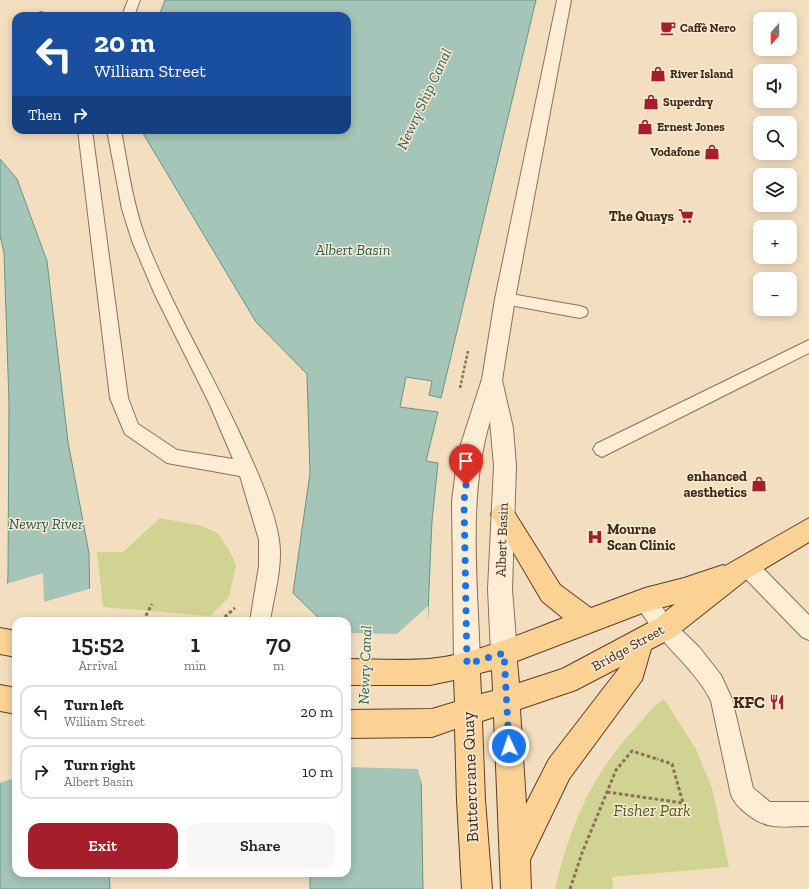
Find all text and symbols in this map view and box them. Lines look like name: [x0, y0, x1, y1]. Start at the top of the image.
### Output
north arrow: [753, 12, 797, 56]
map controls: [753, 12, 797, 316]
cafe icon: Caffè Nero: [659, 19, 677, 37]
place label: Caffè Nero: [680, 21, 737, 35]
text: 20 m: [94, 26, 155, 59]
icon: left: [28, 28, 80, 80]
water label: Newry Ship Canal: [393, 46, 455, 152]
text: William Street: [94, 60, 206, 82]
button: sound: [753, 64, 797, 108]
shop icon: River Island: [649, 65, 667, 83]
place label: River Island: [670, 67, 734, 81]
shop icon: Superdry: [642, 93, 660, 111]
place label: Superdry: [663, 95, 714, 109]
icon: right: [69, 104, 91, 126]
text: Then: [28, 106, 61, 124]
button: search: [753, 116, 797, 160]
shop icon: Ernest Jones: [636, 118, 654, 136]
place label: Ernest Jones: [657, 120, 725, 134]
shop icon: Vodafone: [703, 143, 721, 161]
place label: Vodafone: [650, 145, 700, 159]
button: layers: [753, 168, 797, 212]
supermarket icon: The Quays: [677, 207, 695, 225]
place label: The Quays: [609, 208, 675, 225]
button: +: [753, 220, 797, 264]
water label: Albert Basin: [314, 241, 391, 259]
button: −: [753, 272, 797, 316]
pin: [449, 444, 483, 485]
icon: arrive: [455, 450, 477, 472]
place label: enhanced aesthetics: [683, 468, 748, 501]
shop icon: enhanced aesthetics: [750, 475, 768, 493]
street label: Albert Basin: [492, 503, 512, 577]
water label: Newry River: [9, 515, 84, 533]
place label: Mourne Scan Clinic: [607, 521, 676, 554]
hospital icon: Mourne Scan Clinic: [586, 528, 604, 546]
street label: Bridge Street: [589, 621, 668, 675]
water label: Newry Canal: [355, 625, 375, 705]
text: 15:52: [72, 629, 124, 658]
text: 1: [190, 629, 200, 658]
text: 70: [266, 629, 291, 658]
text: Arrival: [78, 658, 118, 673]
text: min: [184, 658, 206, 673]
text: m: [273, 658, 284, 673]
place label: KFC: [733, 692, 765, 712]
restaurant icon: KFC: [768, 693, 786, 711]
text: Turn left: [64, 696, 124, 714]
icon: left: [30, 701, 52, 723]
text: 20 m: [300, 703, 333, 721]
street label: Buttercrane Quay: [458, 711, 482, 843]
text: William Street: [64, 714, 145, 729]
position arrow: [488, 725, 530, 767]
text: Turn right: [64, 756, 135, 774]
icon: right: [30, 761, 52, 783]
text: 10 m: [302, 763, 333, 781]
text: Albert Basin: [64, 774, 133, 789]
park label: Fisher Park: [613, 800, 691, 820]
button: Exit: [28, 823, 178, 869]
button: Share: [186, 823, 335, 869]

